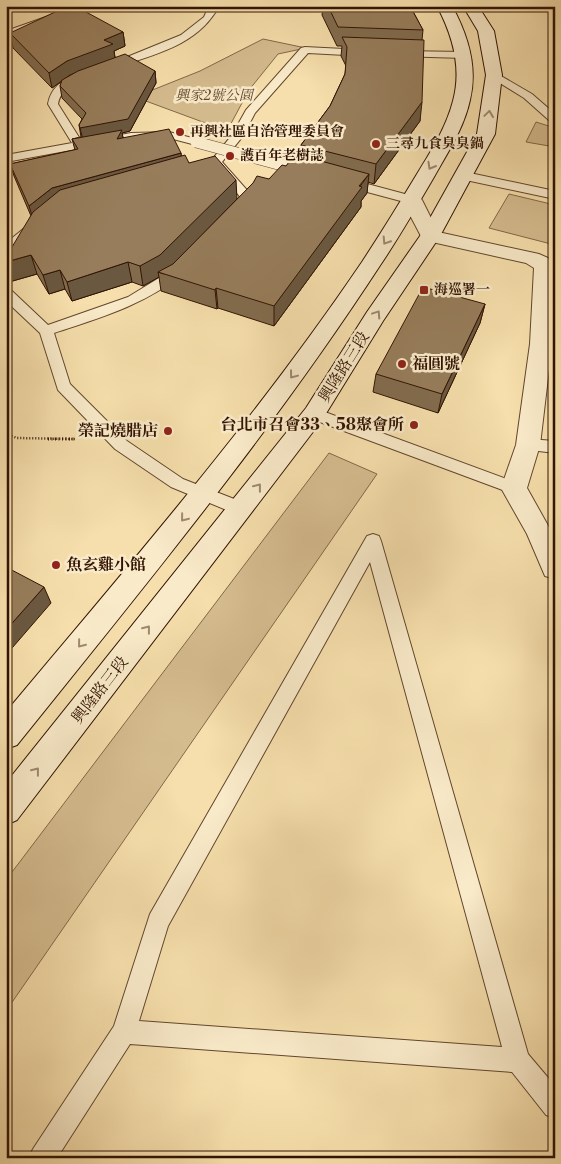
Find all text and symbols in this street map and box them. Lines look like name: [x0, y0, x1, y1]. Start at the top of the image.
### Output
park label: 興家2號公園: [175, 87, 255, 105]
one-way arrow: [483, 110, 494, 118]
place label: 再興社區自治管理委員會: [190, 123, 344, 141]
marker: 再興社區自治管理委員會: [174, 126, 186, 138]
place label: 三尋九食臭臭鍋: [386, 135, 484, 153]
marker: 三尋九食臭臭鍋: [370, 138, 382, 150]
place label: 護百年老樹誌: [240, 147, 324, 165]
marker: 護百年老樹誌: [224, 150, 236, 162]
one-way arrow: [427, 160, 437, 169]
one-way arrow: [383, 236, 392, 245]
place label: 海巡署一: [434, 281, 490, 299]
marker: 海巡署一: [418, 284, 430, 296]
one-way arrow: [371, 310, 380, 320]
street label: 興隆路三段: [314, 328, 374, 406]
place label: 福圓號: [412, 354, 460, 374]
marker: 福圓號: [396, 358, 408, 370]
one-way arrow: [290, 369, 299, 378]
place label: 台北市召會33、58聚會所: [221, 415, 404, 435]
marker: 台北市召會33、58聚會所: [408, 419, 420, 431]
place label: 榮記燒腊店: [78, 421, 158, 441]
marker: 榮記燒腊店: [162, 425, 174, 437]
one-way arrow: [252, 484, 260, 493]
one-way arrow: [182, 512, 190, 521]
place label: 魚玄雞小館: [66, 555, 146, 575]
marker: 魚玄雞小館: [50, 559, 62, 571]
one-way arrow: [142, 626, 150, 635]
one-way arrow: [78, 638, 87, 647]
street label: 興隆路三段: [67, 652, 133, 728]
one-way arrow: [31, 768, 39, 777]

